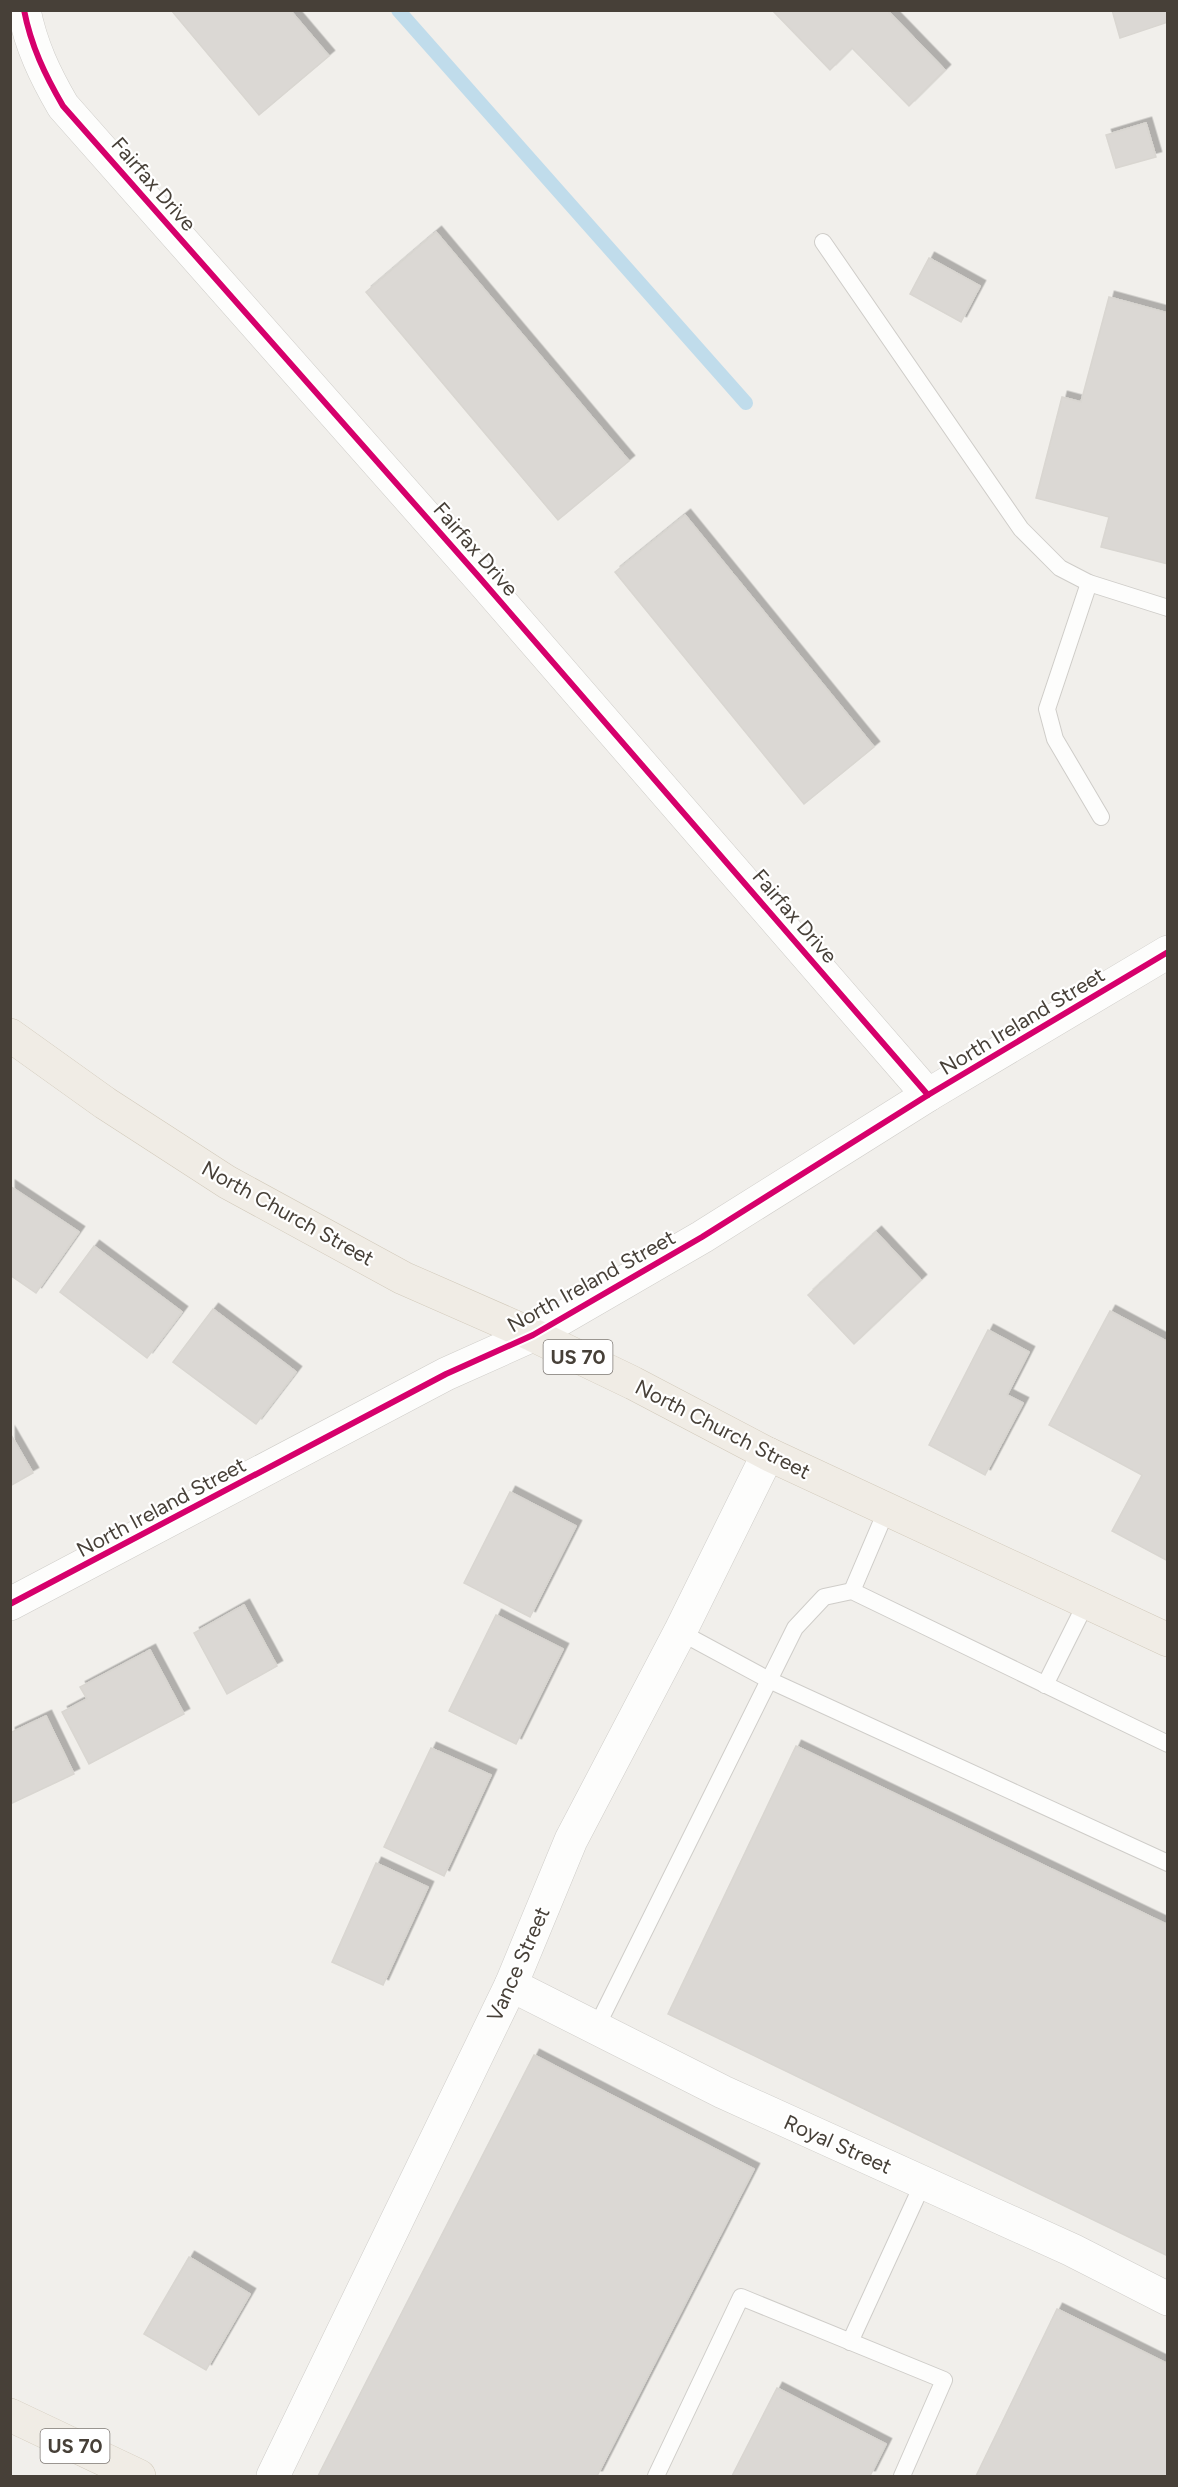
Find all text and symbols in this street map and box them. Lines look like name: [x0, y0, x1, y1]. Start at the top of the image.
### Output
street label: Fairfax Drive: [106, 132, 202, 236]
street label: Fairfax Drive: [428, 497, 524, 601]
street label: Fairfax Drive: [747, 864, 843, 968]
street label: North Ireland Street: [935, 962, 1109, 1080]
street label: North Church Street: [197, 1155, 379, 1271]
street label: North Ireland Street: [503, 1224, 679, 1338]
road number: US 70: [544, 1340, 612, 1374]
street label: North Church Street: [631, 1374, 815, 1484]
street label: North Ireland Street: [72, 1452, 250, 1562]
street label: Vance Street: [482, 1903, 554, 2025]
street label: Royal Street: [780, 2109, 896, 2179]
road number: US 70: [40, 2429, 110, 2463]

